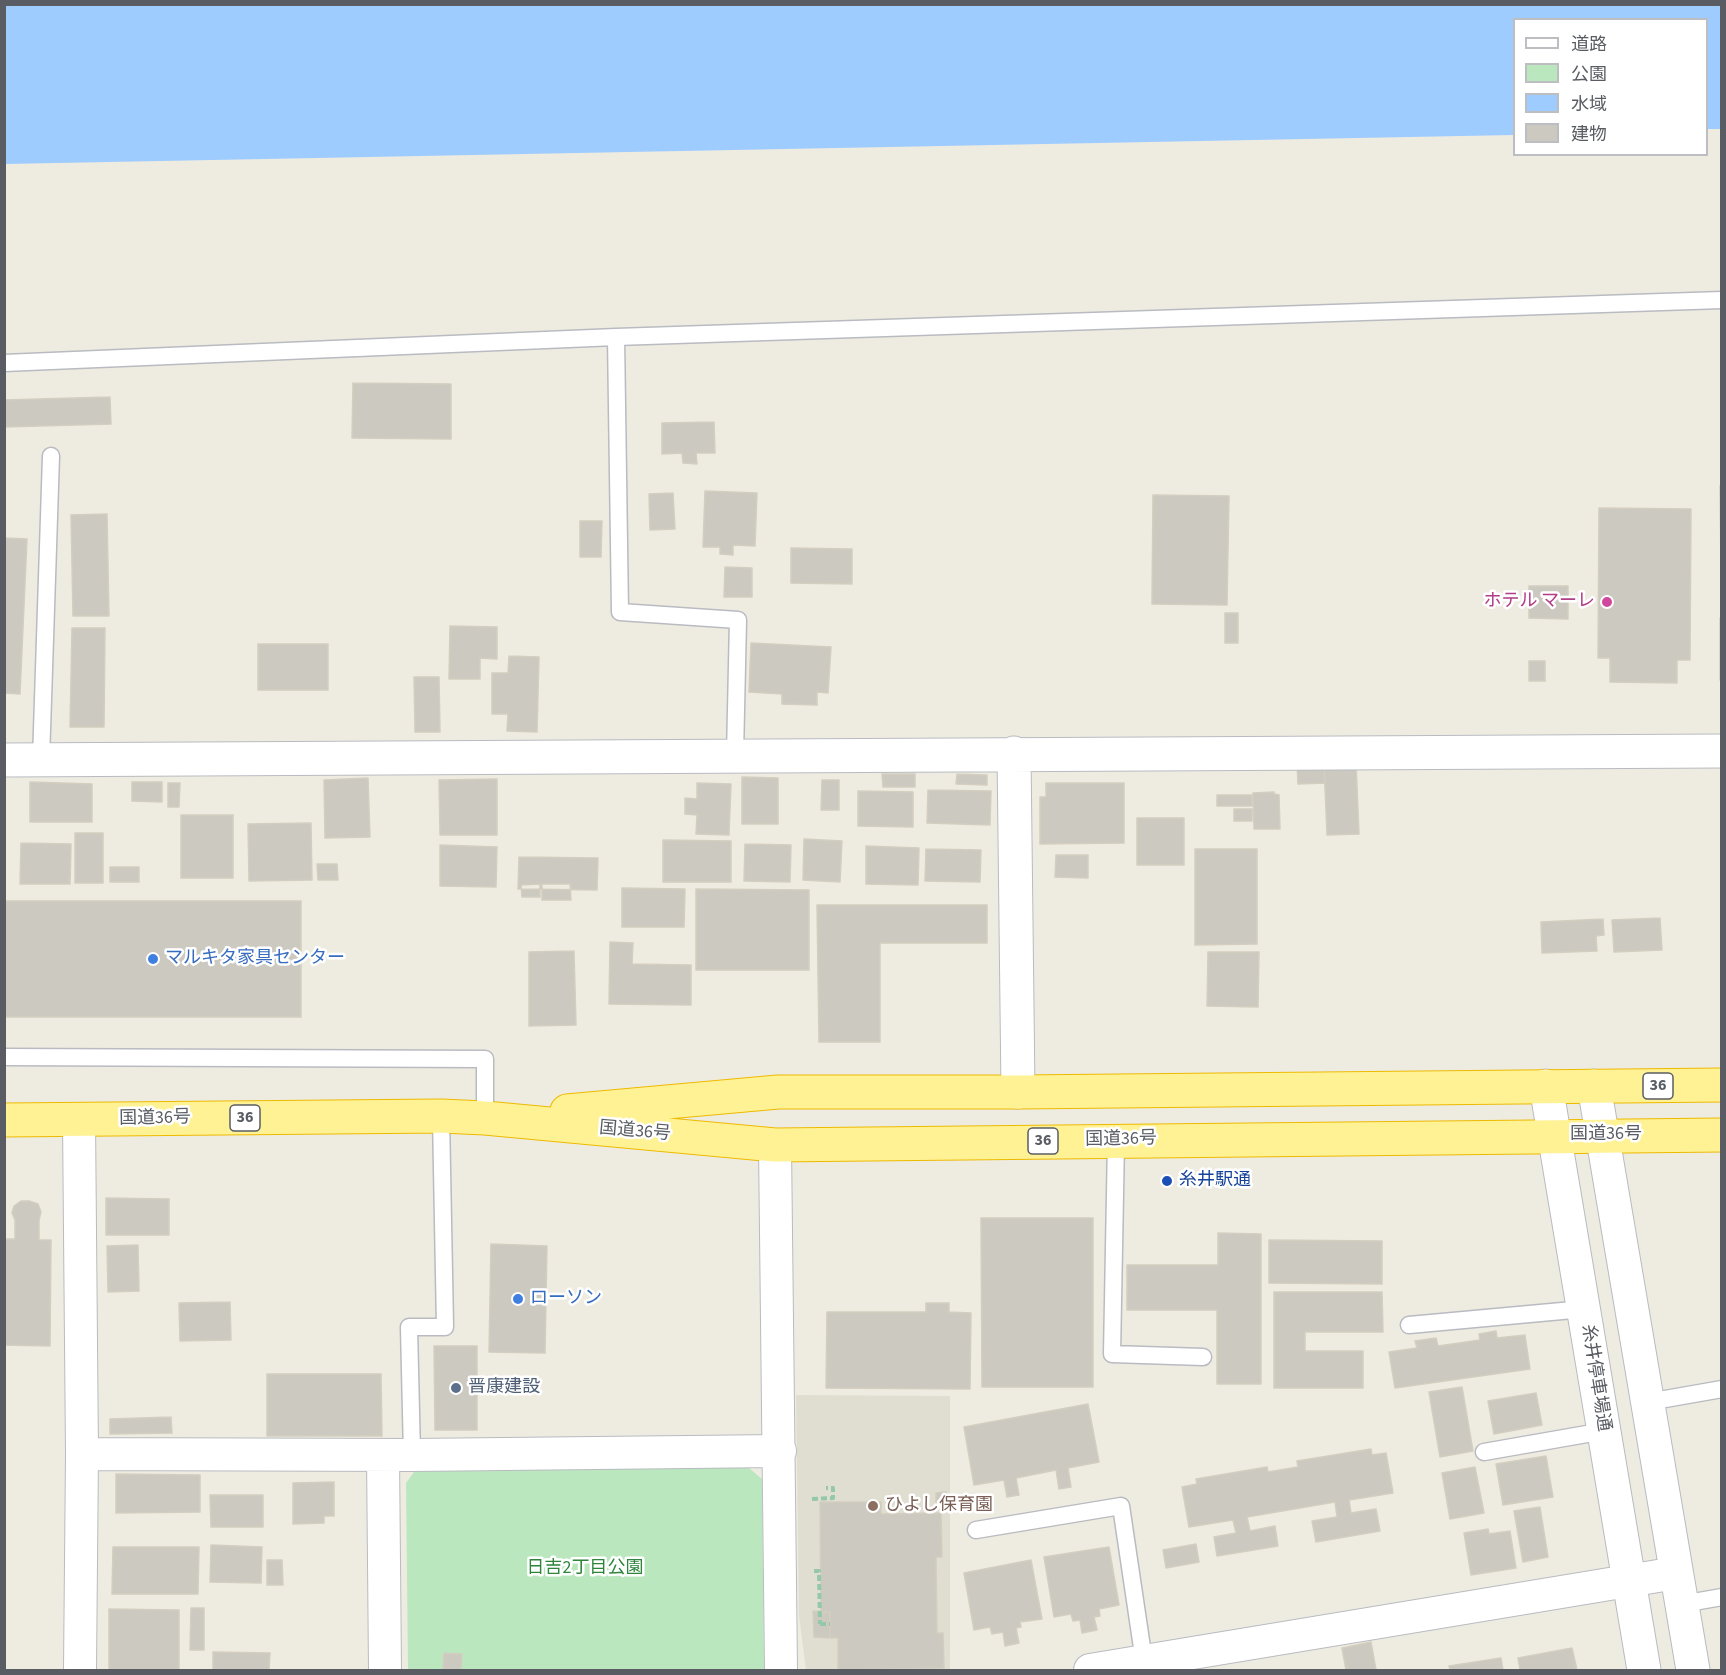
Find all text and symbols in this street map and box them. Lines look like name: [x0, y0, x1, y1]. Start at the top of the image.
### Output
legend: [1513, 18, 1708, 156]
text: 道路: [1571, 32, 1607, 57]
text: 公園: [1571, 62, 1607, 87]
text: 水域: [1571, 92, 1607, 117]
text: 建物: [1571, 122, 1607, 147]
place label: ホテル マーレ: [1483, 591, 1595, 613]
marker: ホテル マーレ: [1600, 595, 1614, 609]
place label: マルキタ家具センター: [165, 948, 345, 970]
marker: マルキタ家具センター: [146, 952, 160, 966]
road number: 36: [1643, 1073, 1673, 1099]
road number: 36: [230, 1105, 260, 1131]
street label: 国道36号: [119, 1108, 191, 1130]
street label: 国道36号: [598, 1118, 672, 1146]
street label: 国道36号: [1570, 1124, 1642, 1146]
road number: 36: [1028, 1128, 1058, 1154]
street label: 国道36号: [1085, 1129, 1157, 1151]
place label: 糸井駅通: [1179, 1170, 1251, 1192]
marker: 糸井駅通: [1160, 1174, 1174, 1188]
place label: ローソン: [530, 1288, 602, 1310]
marker: ローソン: [511, 1292, 525, 1306]
street label: 糸井停車場通: [1576, 1323, 1614, 1433]
place label: 晋康建設: [468, 1377, 540, 1399]
marker: 晋康建設: [449, 1381, 463, 1395]
place label: ひよし保育園: [885, 1495, 993, 1517]
marker: ひよし保育園: [866, 1499, 880, 1513]
park label: 日吉2丁目公園: [527, 1558, 643, 1580]

